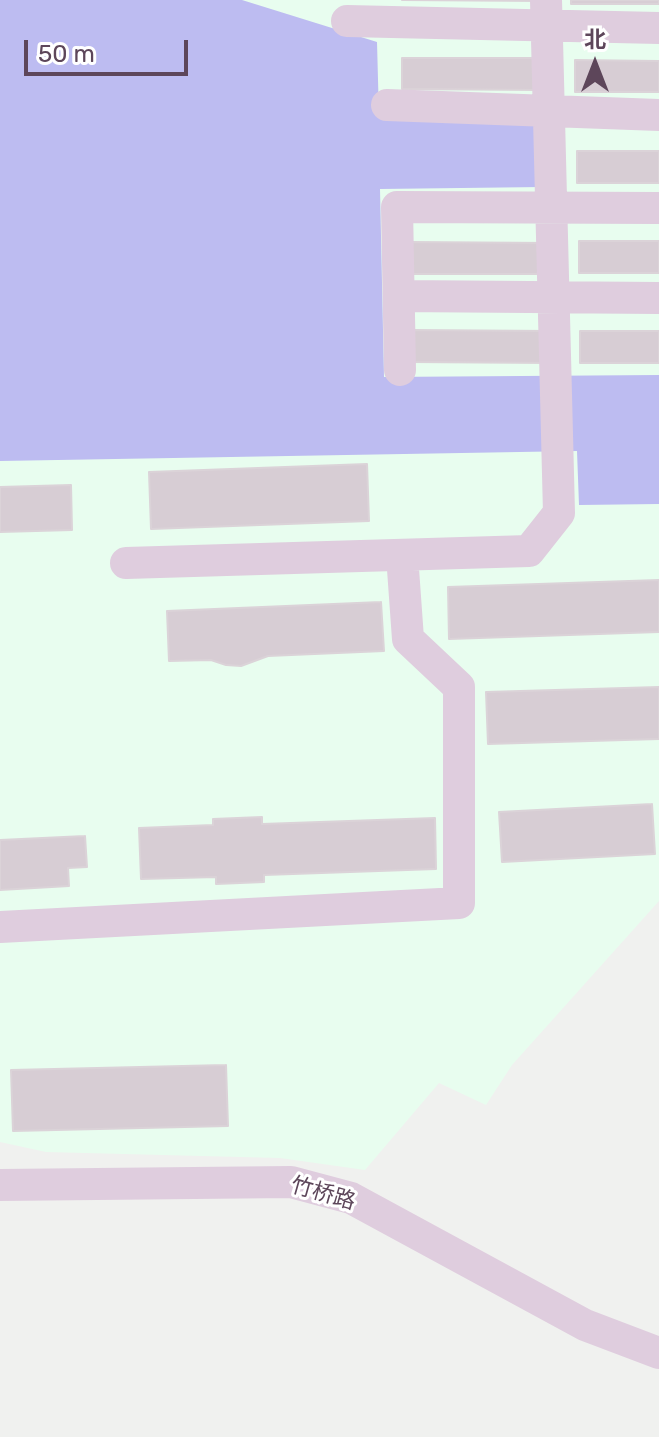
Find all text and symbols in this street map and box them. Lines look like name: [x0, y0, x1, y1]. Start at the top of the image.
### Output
scale bar: [28, 24, 192, 74]
north arrow: [555, 24, 635, 104]
text: 北: [584, 26, 606, 53]
text: 50 m: [38, 40, 95, 68]
street label: 竹桥路: [288, 1172, 358, 1216]

